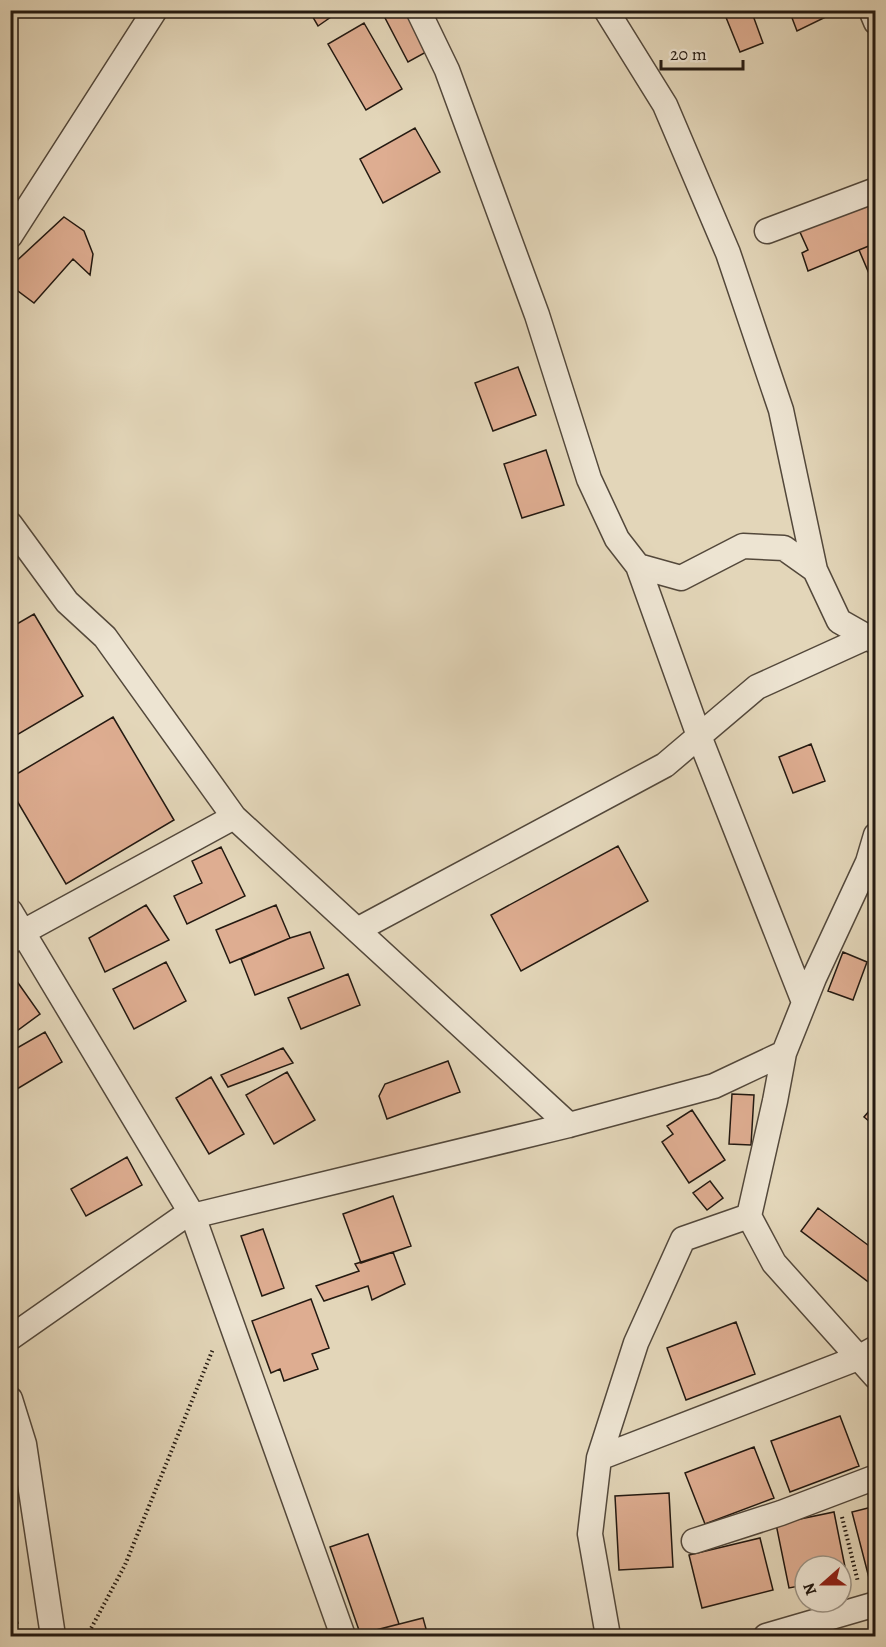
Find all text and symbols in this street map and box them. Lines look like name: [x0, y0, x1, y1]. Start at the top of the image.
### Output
scale bar: [661, 33, 744, 71]
text: 20 m: [670, 42, 707, 66]
north arrow: [793, 1554, 853, 1614]
text: N: [797, 1579, 822, 1598]

